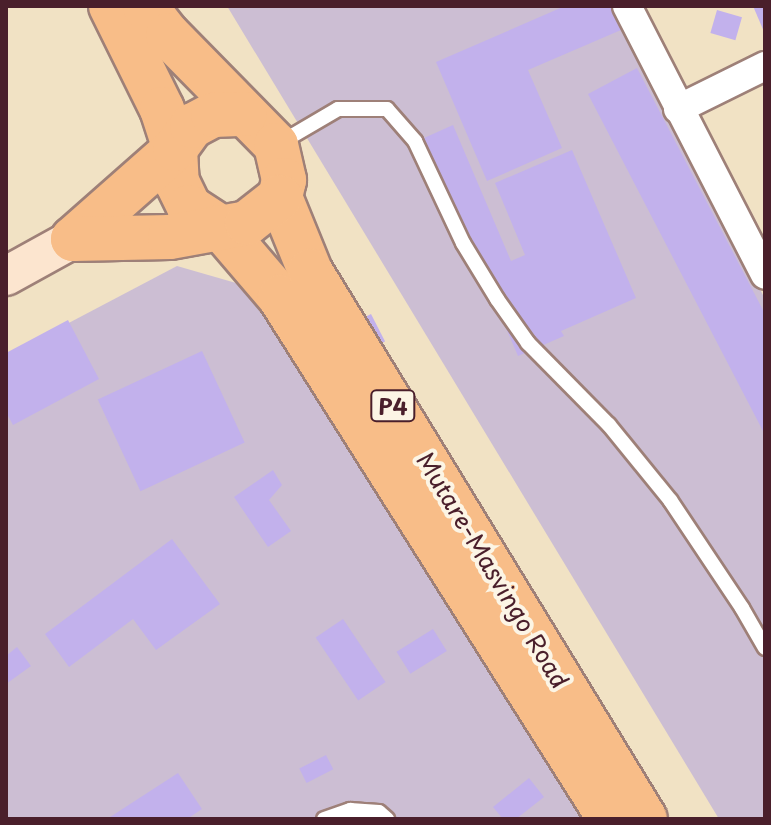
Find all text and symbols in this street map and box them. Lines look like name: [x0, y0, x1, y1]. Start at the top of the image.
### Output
road number: P4: [369, 388, 417, 424]
street label: Mutare-Masvingo Road: [411, 447, 575, 693]

